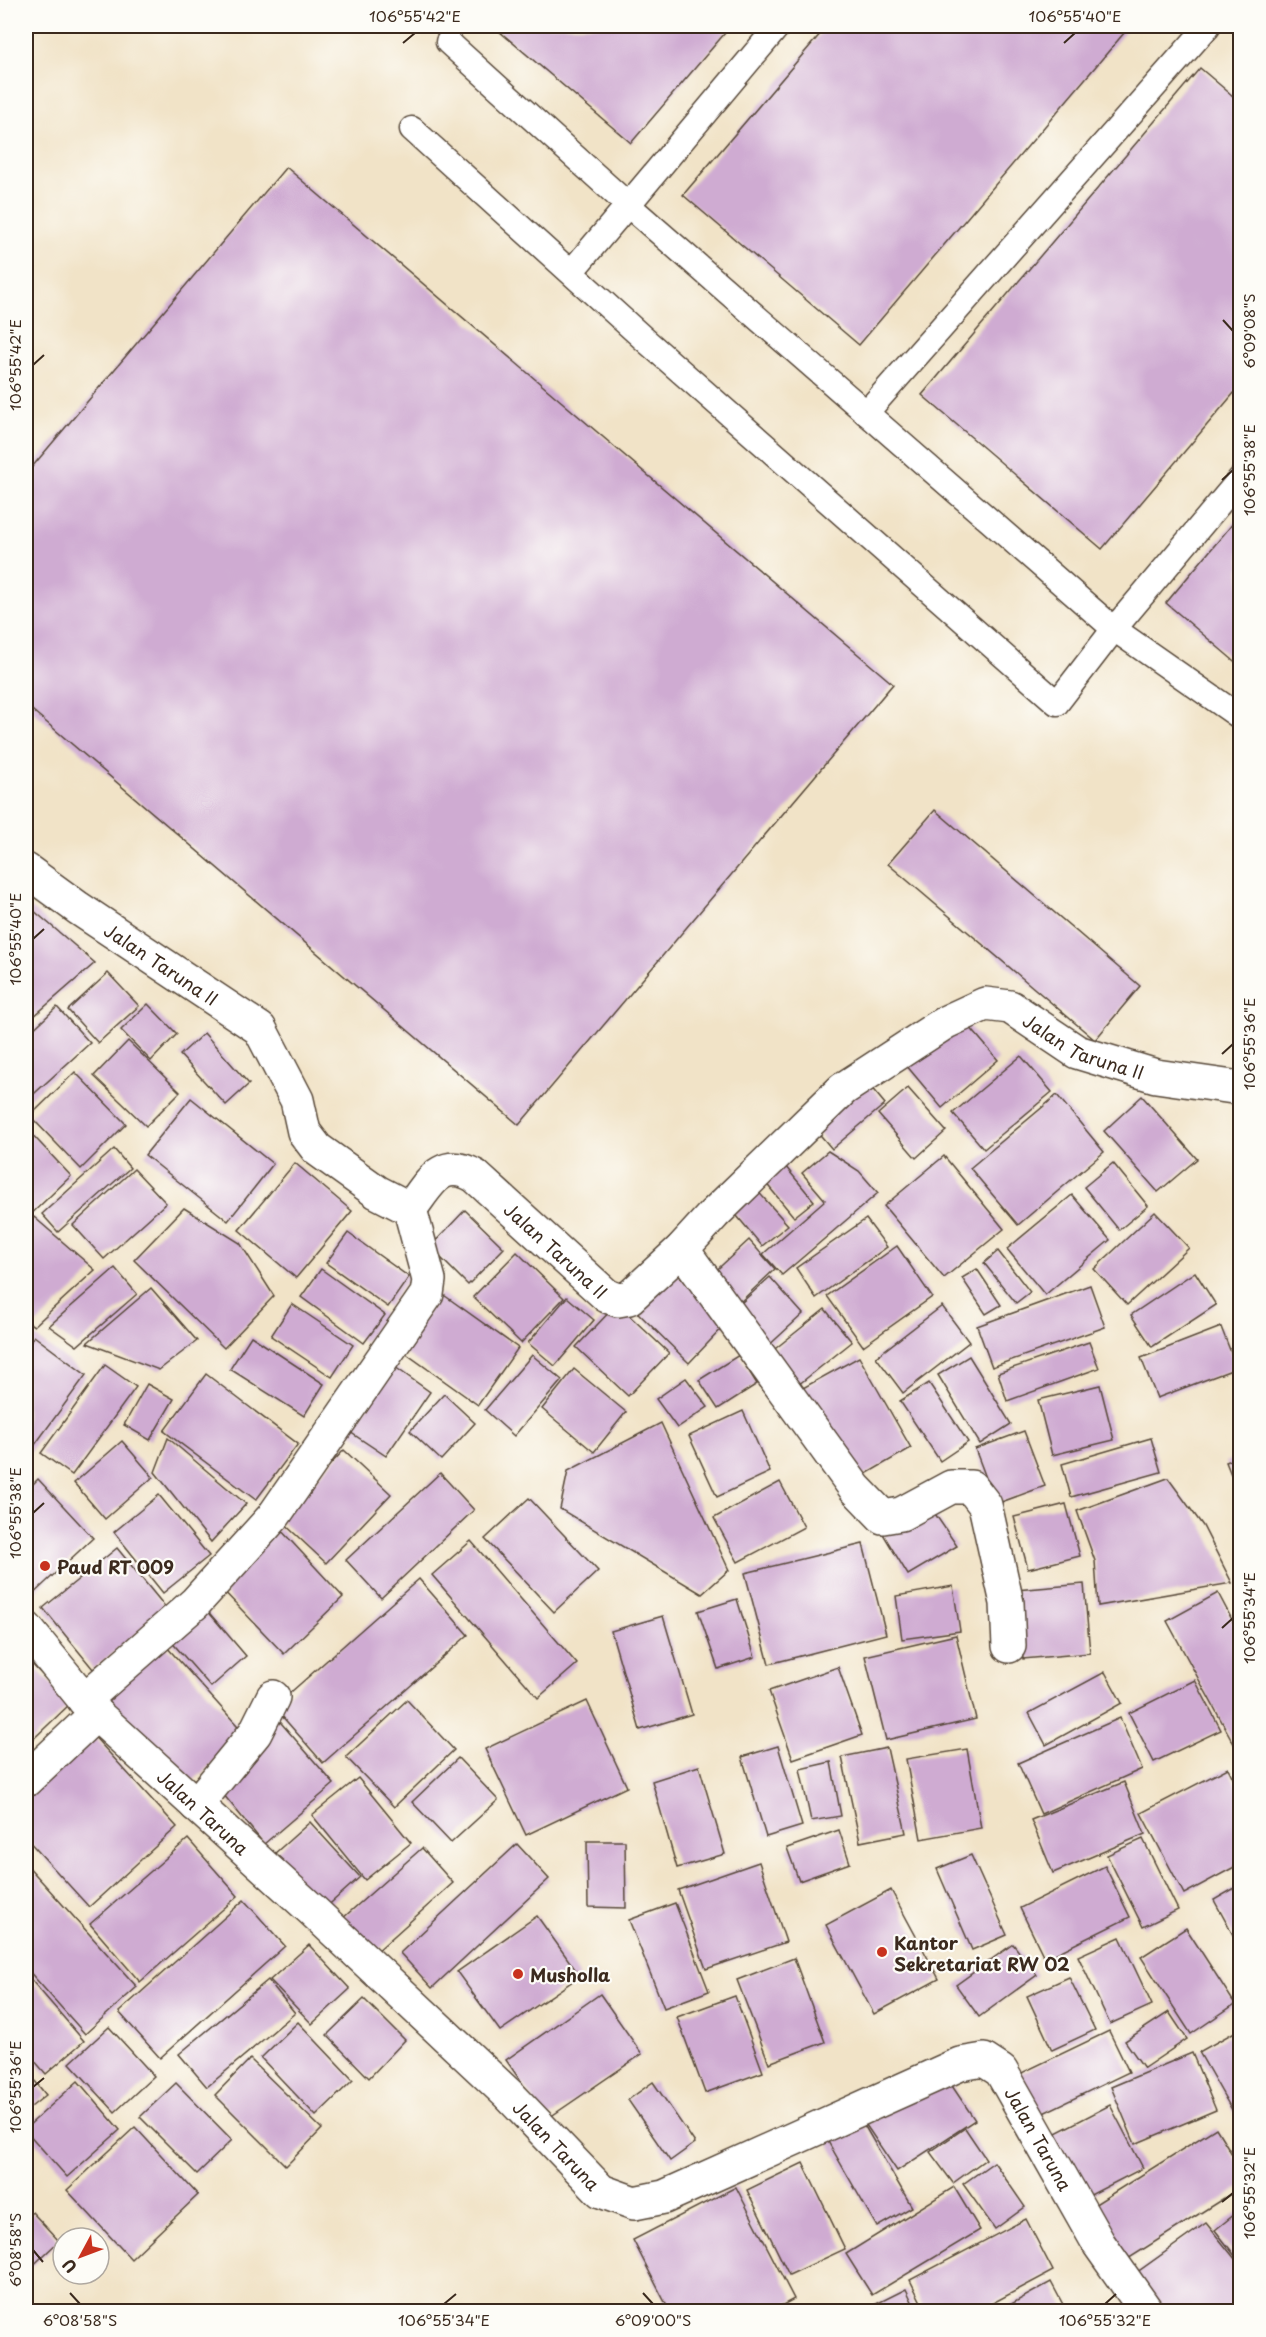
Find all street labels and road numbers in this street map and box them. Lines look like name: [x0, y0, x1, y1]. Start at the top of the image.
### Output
street label: Jalan Taruna II: [99, 916, 224, 1012]
street label: Jalan Taruna II: [1018, 1006, 1148, 1085]
street label: Jalan Taruna II: [499, 1196, 614, 1304]
street label: Jalan Taruna: [152, 1763, 255, 1860]
street label: Jalan Taruna: [999, 2082, 1079, 2195]
street label: Jalan Taruna: [507, 2094, 607, 2196]

